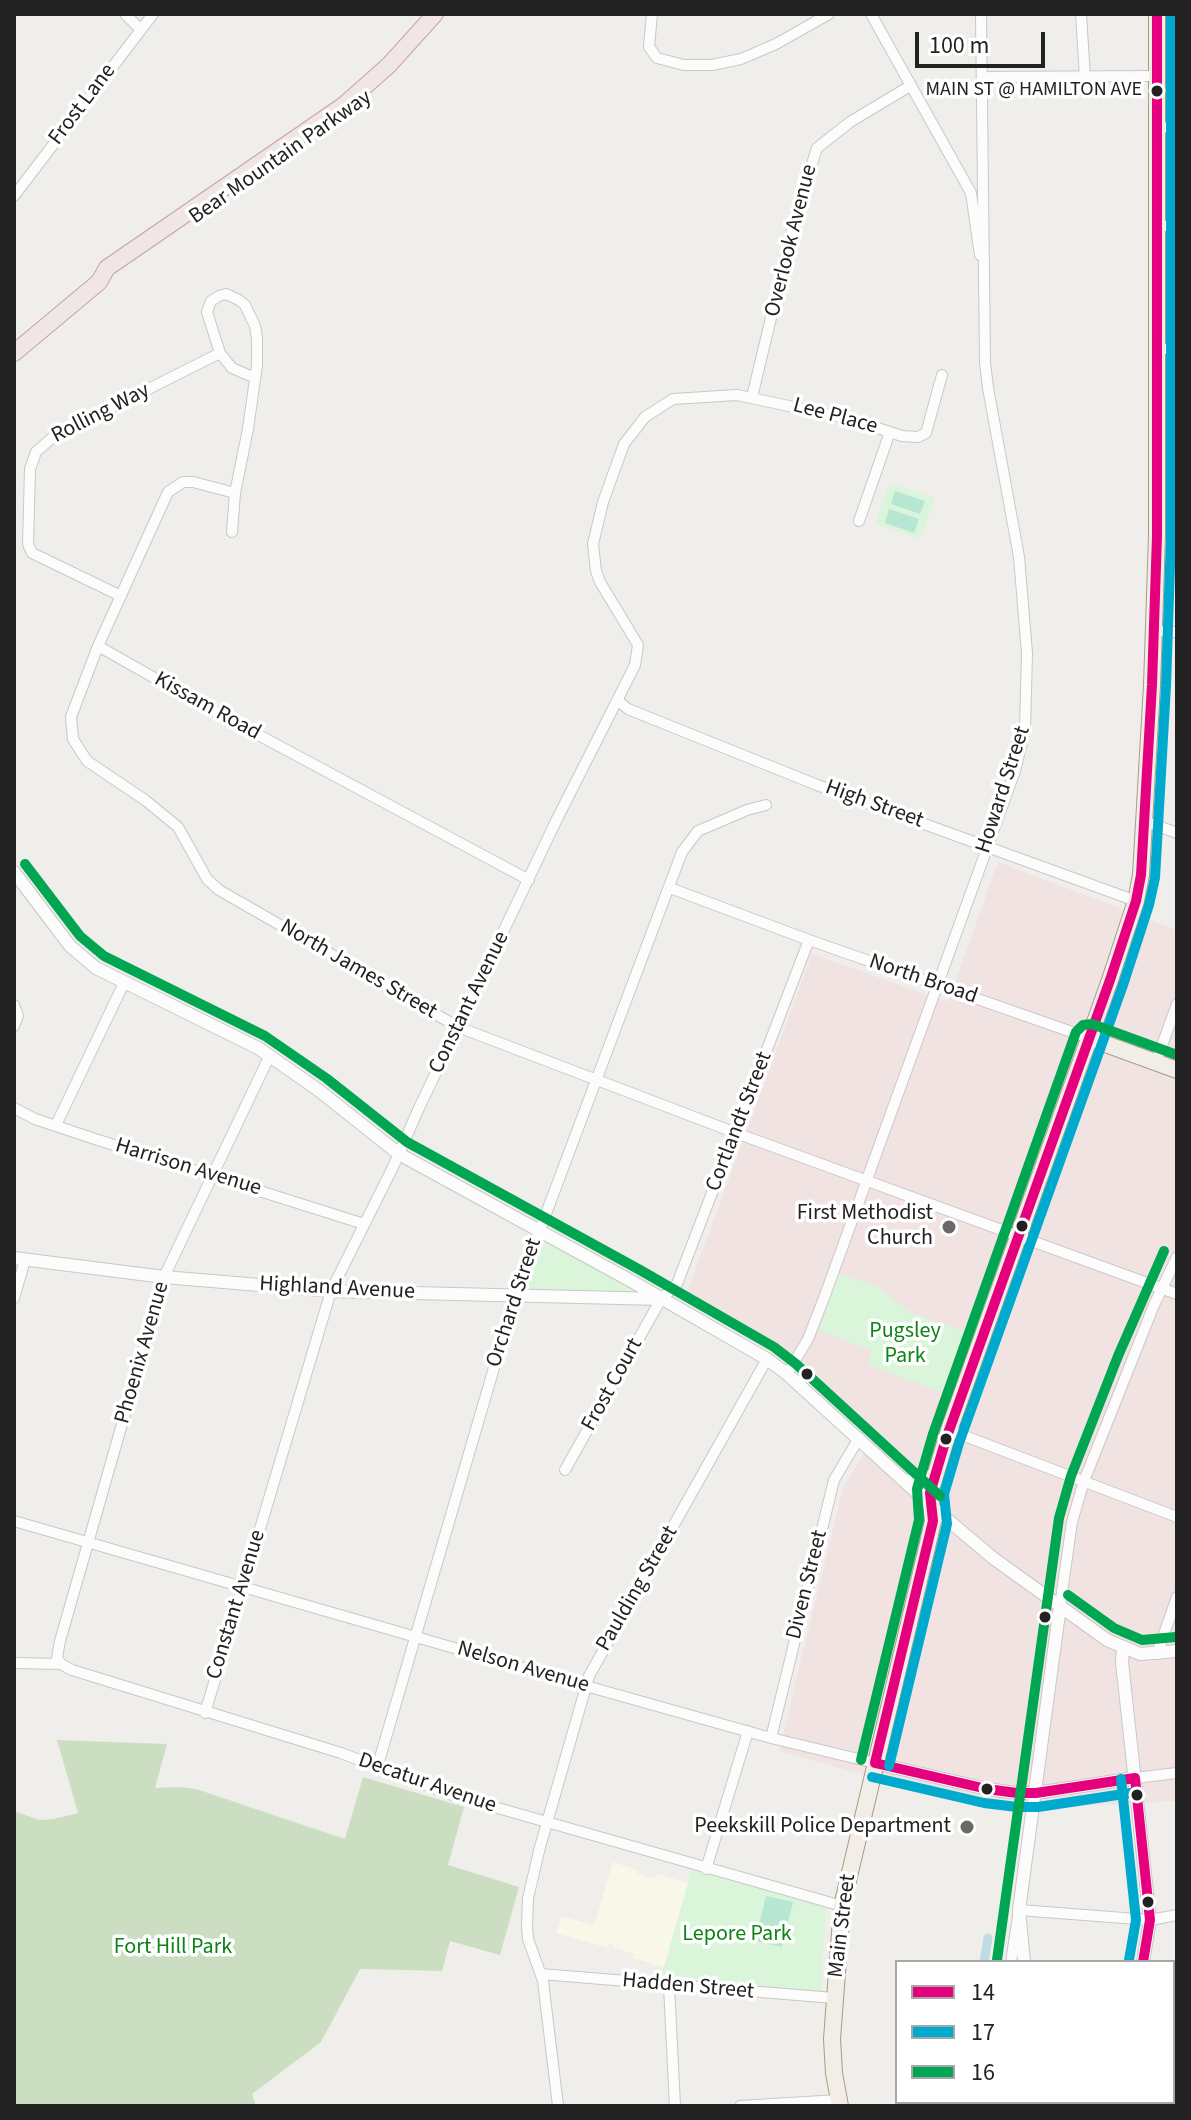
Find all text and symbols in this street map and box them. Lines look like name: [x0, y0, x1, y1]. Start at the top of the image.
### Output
scale bar: [919, 16, 1049, 66]
text: 100 m: [929, 28, 989, 63]
street label: Frost Lane: [44, 59, 122, 151]
place label: MAIN ST @ HAMILTON AVE: [926, 79, 1142, 103]
marker: MAIN ST @ HAMILTON AVE: [1149, 83, 1165, 99]
street label: Bear Mountain Parkway: [185, 85, 377, 231]
street label: Overlook Avenue: [760, 162, 824, 320]
street label: Rolling Way: [47, 378, 155, 450]
street label: Lee Place: [790, 393, 880, 441]
street label: Kissam Road: [149, 667, 265, 747]
street label: Howard Street: [971, 723, 1037, 857]
street label: High Street: [821, 775, 927, 835]
street label: North James Street: [275, 914, 441, 1026]
street label: Constant Avenue: [424, 928, 516, 1078]
street label: North Broad: [865, 949, 981, 1011]
street label: Cortlandt Street: [701, 1048, 779, 1196]
street label: Harrison Avenue: [112, 1133, 264, 1203]
place label: First Methodist Church: [797, 1201, 933, 1252]
marker: First Methodist Church: [940, 1218, 958, 1236]
unlabelled marker: [1014, 1218, 1030, 1234]
street label: Orchard Street: [482, 1235, 548, 1371]
street label: Highland Avenue: [258, 1272, 416, 1306]
street label: Phoenix Avenue: [110, 1279, 176, 1427]
park label: Pugsley Park: [869, 1319, 941, 1370]
street label: Frost Court: [577, 1334, 649, 1436]
unlabelled marker: [799, 1366, 815, 1382]
unlabelled marker: [938, 1431, 954, 1447]
street label: Paulding Street: [591, 1522, 685, 1656]
street label: Constant Avenue: [202, 1527, 272, 1683]
street label: Diven Street: [782, 1528, 834, 1642]
unlabelled marker: [1037, 1609, 1053, 1625]
street label: Nelson Avenue: [454, 1637, 592, 1699]
street label: Decatur Avenue: [354, 1748, 500, 1820]
unlabelled marker: [979, 1781, 995, 1797]
unlabelled marker: [1129, 1787, 1145, 1803]
place label: Peekskill Police Department: [694, 1814, 951, 1840]
marker: Peekskill Police Department: [958, 1818, 976, 1836]
street label: Main Street: [824, 1873, 862, 1979]
unlabelled marker: [1140, 1894, 1156, 1910]
park label: Lepore Park: [682, 1922, 792, 1948]
park label: Fort Hill Park: [114, 1935, 232, 1961]
legend: [895, 1960, 1175, 2104]
street label: Hadden Street: [621, 1968, 755, 2006]
text: 14: [971, 1975, 995, 2010]
text: 17: [971, 2015, 995, 2050]
text: 16: [971, 2055, 995, 2090]

